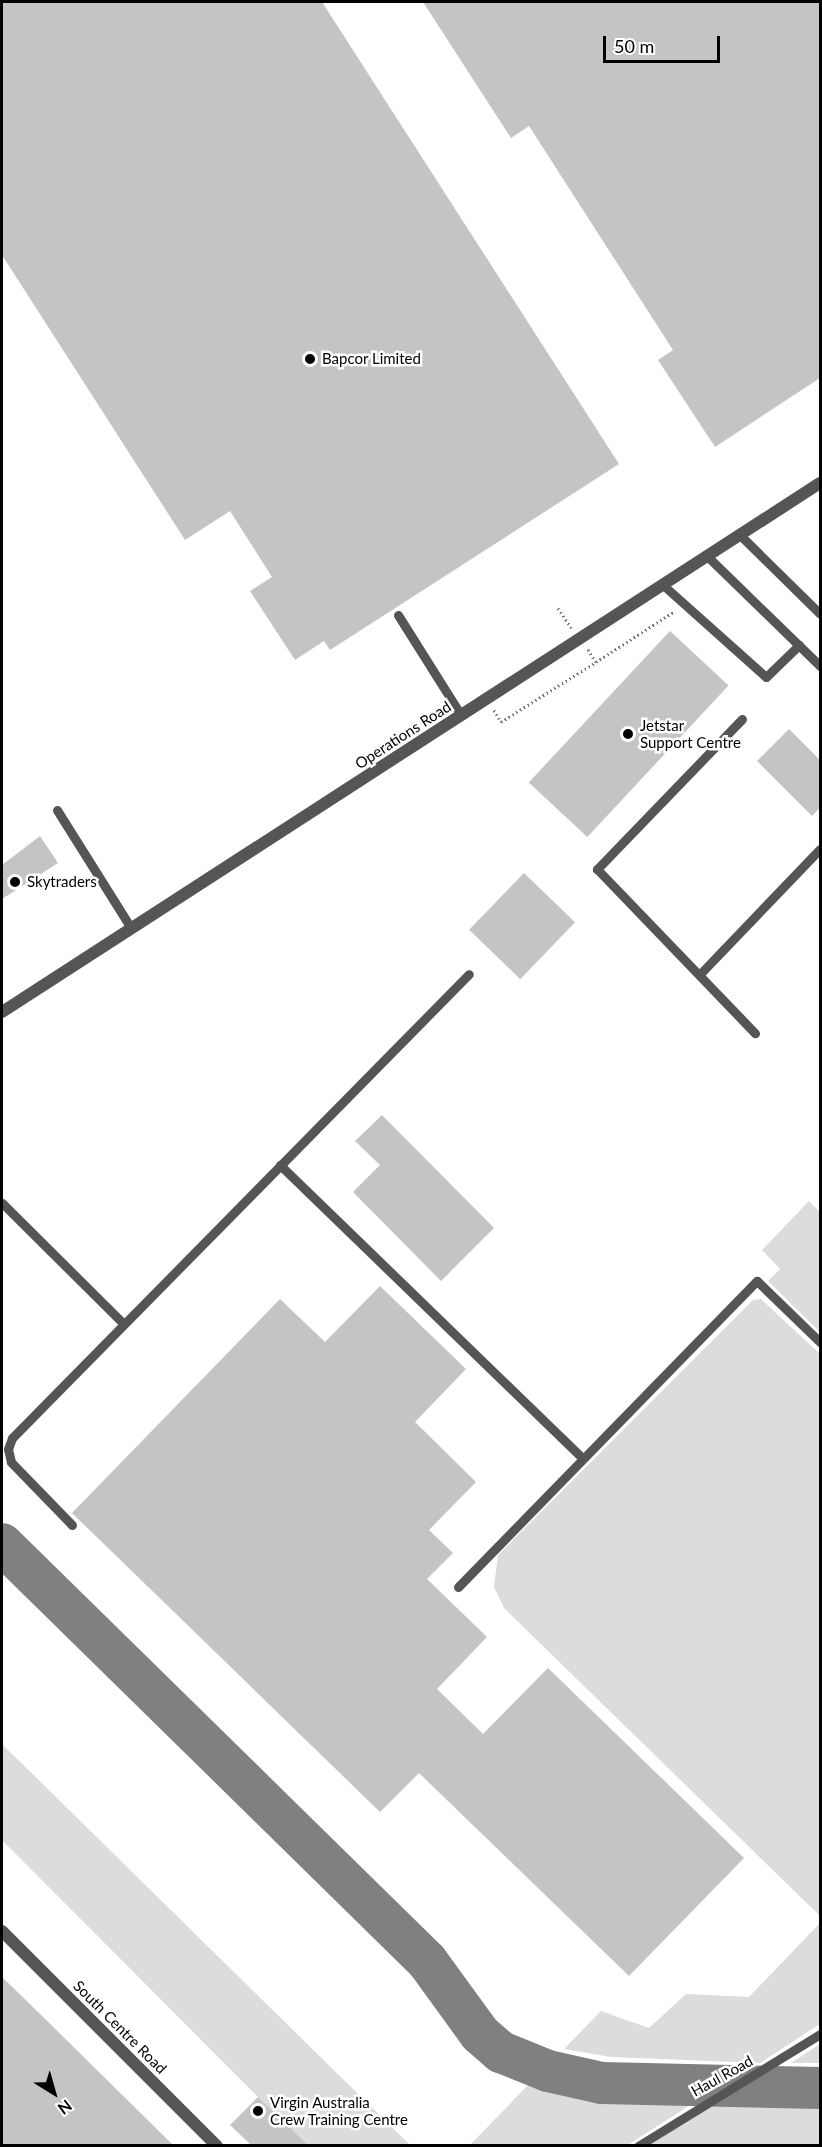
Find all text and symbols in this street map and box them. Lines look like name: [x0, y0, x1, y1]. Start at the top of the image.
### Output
scale bar: [606, 24, 723, 62]
text: 50 m: [614, 35, 654, 57]
place label: Bapcor Limited: [322, 350, 421, 368]
marker: Bapcor Limited: [303, 352, 317, 366]
street label: Operations Road: [352, 697, 454, 773]
place label: Jetstar Support Centre: [640, 716, 741, 751]
marker: Jetstar Support Centre: [621, 727, 635, 741]
place label: Skytraders: [27, 873, 97, 891]
marker: Skytraders: [8, 875, 22, 889]
street label: South Centre Road: [70, 1977, 170, 2077]
street label: Haul Road: [688, 2052, 756, 2100]
north arrow: [24, 2063, 84, 2123]
place label: Virgin Australia Crew Training Centre: [270, 2093, 409, 2128]
text: N: [54, 2096, 76, 2119]
marker: Virgin Australia Crew Training Centre: [251, 2104, 265, 2118]

